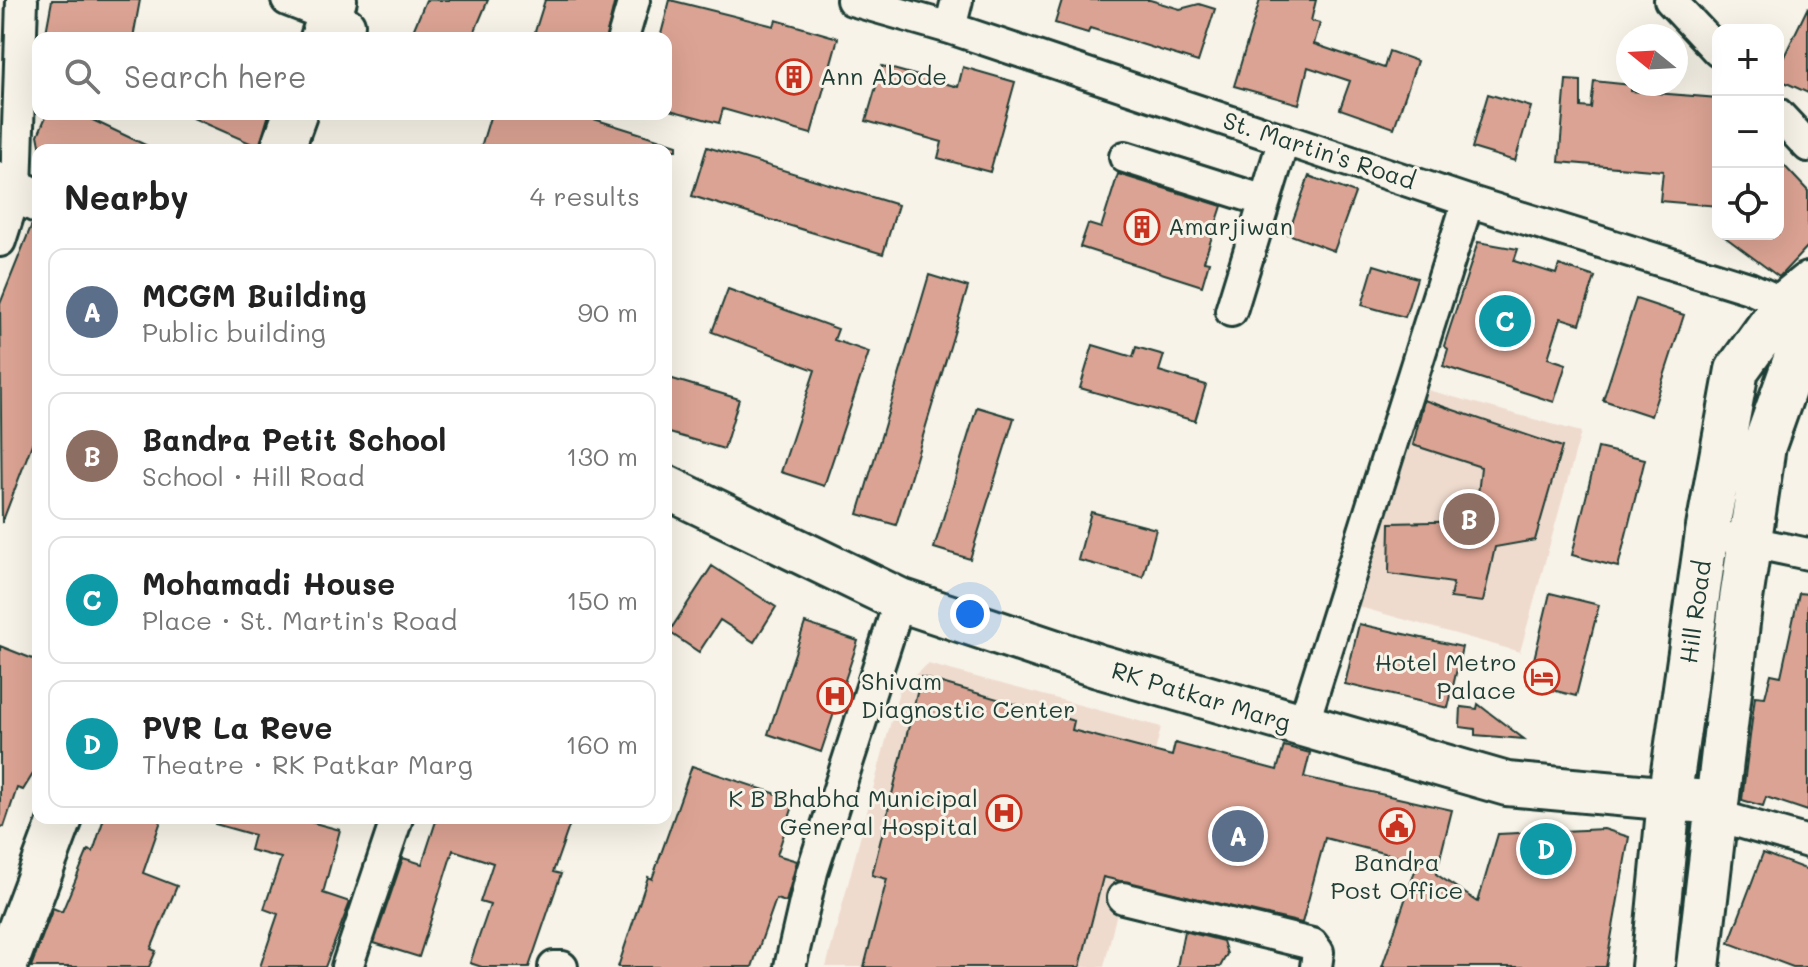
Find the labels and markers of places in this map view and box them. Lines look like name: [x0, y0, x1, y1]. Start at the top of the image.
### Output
building icon: Ann Abode: [775, 58, 813, 96]
place label: Ann Abode: [820, 60, 947, 91]
building icon: Amarjiwan: [1123, 208, 1161, 246]
place label: Amarjiwan: [1168, 210, 1293, 241]
pin: C: [1479, 291, 1531, 351]
pin: B: [1443, 489, 1495, 549]
place label: Hotel Metro Palace: [1375, 646, 1516, 705]
hotel icon: Hotel Metro Palace: [1523, 658, 1561, 696]
place label: Shivam Diagnostic Center: [861, 665, 1075, 724]
hospital icon: Shivam Diagnostic Center: [816, 677, 854, 715]
place label: K B Bhabha Municipal General Hospital: [728, 782, 978, 841]
hospital icon: K B Bhabha Municipal General Hospital: [985, 794, 1023, 832]
pin: A: [1212, 806, 1264, 866]
public building icon: Bandra Post Office: [1378, 807, 1416, 845]
pin: D: [1520, 819, 1572, 879]
place label: Bandra Post Office: [1331, 846, 1463, 905]

